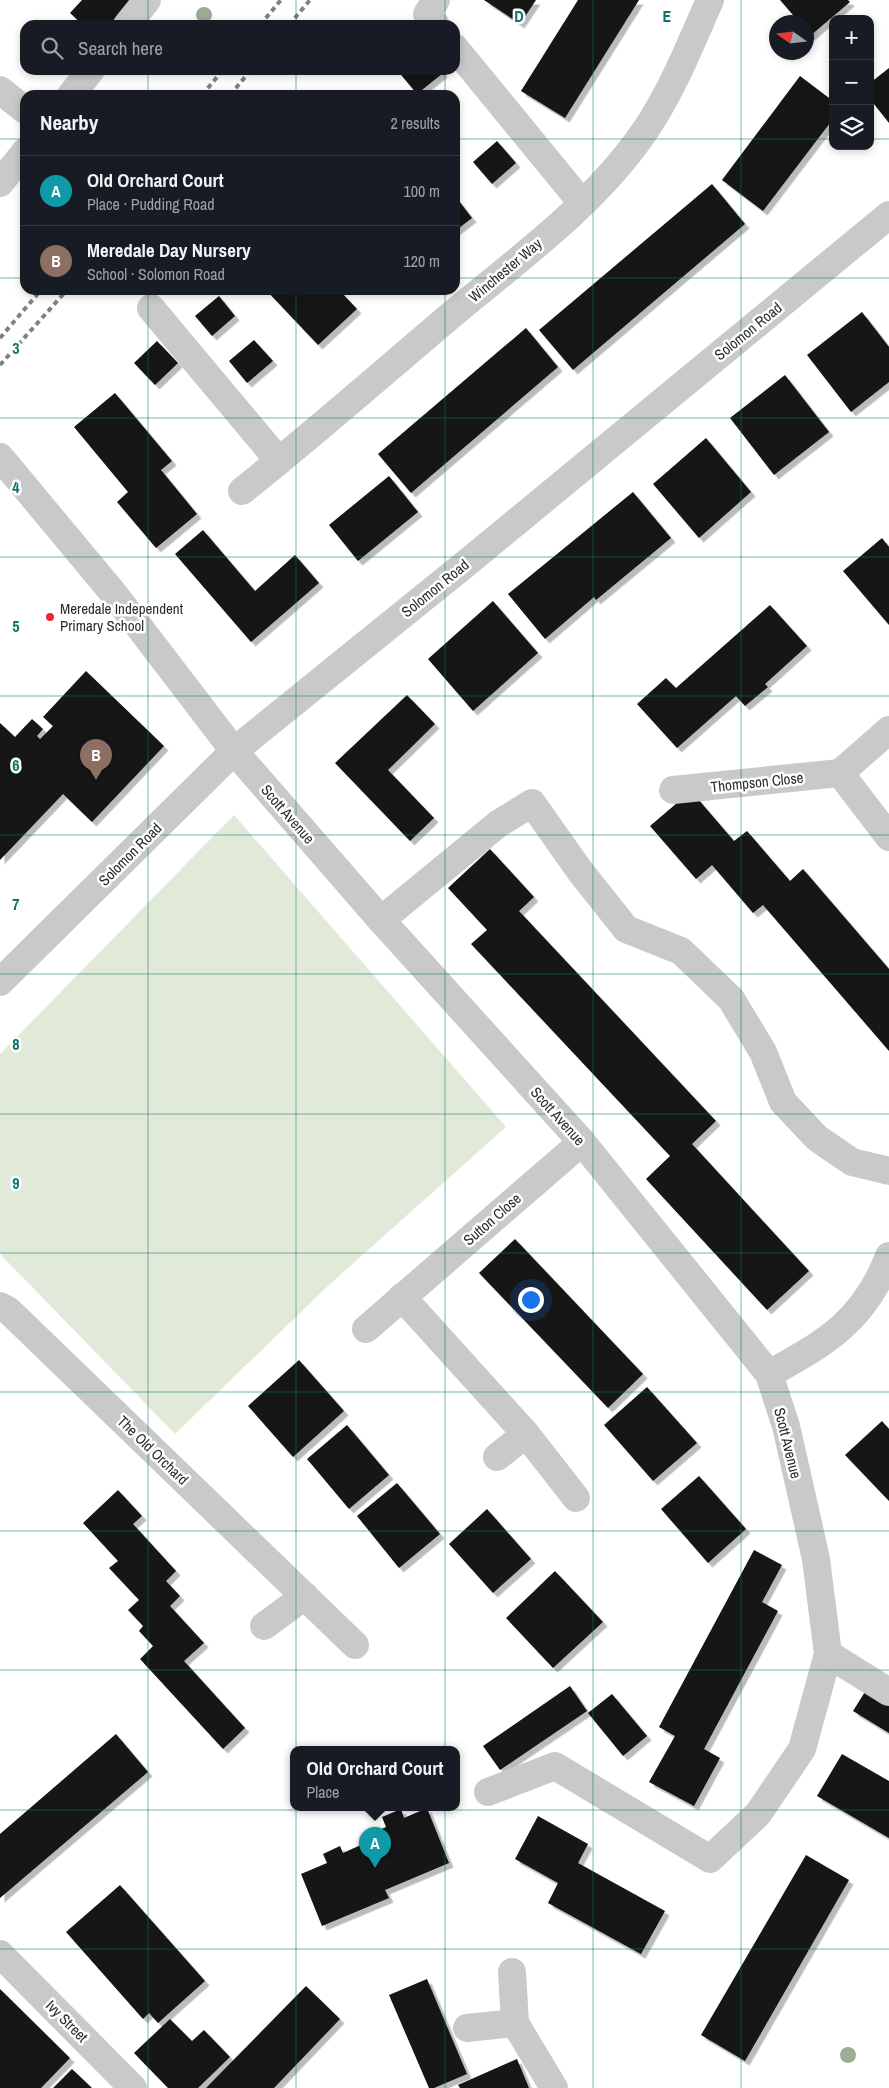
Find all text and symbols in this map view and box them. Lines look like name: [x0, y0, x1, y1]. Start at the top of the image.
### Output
text: D: [514, 5, 524, 27]
text: E: [663, 5, 672, 27]
north arrow: [769, 15, 814, 60]
map controls: [829, 15, 874, 150]
button: +: [829, 15, 874, 60]
search box: [20, 20, 460, 75]
icon: search: [38, 34, 66, 62]
text: Search here: [78, 35, 163, 61]
button: −: [829, 60, 874, 105]
button: layers: [829, 105, 874, 150]
text: Nearby: [40, 108, 98, 137]
text: 2 results: [390, 112, 440, 134]
text: Old Orchard Court: [87, 167, 224, 193]
text: A: [51, 180, 61, 202]
text: 100 m: [404, 180, 440, 202]
text: Place · Pudding Road: [87, 193, 215, 215]
street label: Winchester Way: [464, 233, 547, 307]
text: Meredale Day Nursery: [87, 237, 251, 263]
text: B: [51, 250, 61, 272]
text: 120 m: [404, 250, 440, 272]
text: School · Solomon Road: [87, 263, 225, 285]
street label: Solomon Road: [710, 297, 786, 365]
text: 3: [12, 337, 20, 359]
text: 4: [12, 476, 20, 498]
street label: Solomon Road: [397, 554, 473, 622]
place label: Meredale Independent Primary School: [60, 598, 184, 636]
marker: Meredale Independent Primary School: [44, 611, 56, 623]
text: 5: [12, 615, 20, 637]
pin: B: [80, 739, 112, 780]
text: 6: [12, 754, 20, 776]
street label: Thompson Close: [710, 767, 804, 797]
street label: Scott Avenue: [256, 780, 320, 848]
street label: Solomon Road: [94, 818, 166, 890]
text: 7: [12, 893, 20, 915]
text: 8: [12, 1033, 20, 1055]
street label: Scott Avenue: [526, 1082, 590, 1150]
text: 9: [12, 1172, 20, 1194]
street label: Sutton Close: [459, 1188, 526, 1250]
your location: [518, 1287, 544, 1313]
street label: Scott Avenue: [769, 1405, 807, 1481]
street label: The Old Orchard: [113, 1411, 193, 1489]
popup: [290, 1746, 460, 1811]
text: Old Orchard Court: [307, 1755, 443, 1781]
text: Place: [307, 1781, 339, 1803]
pin: A: [359, 1827, 391, 1868]
street label: Ivy Street: [41, 1995, 93, 2047]

